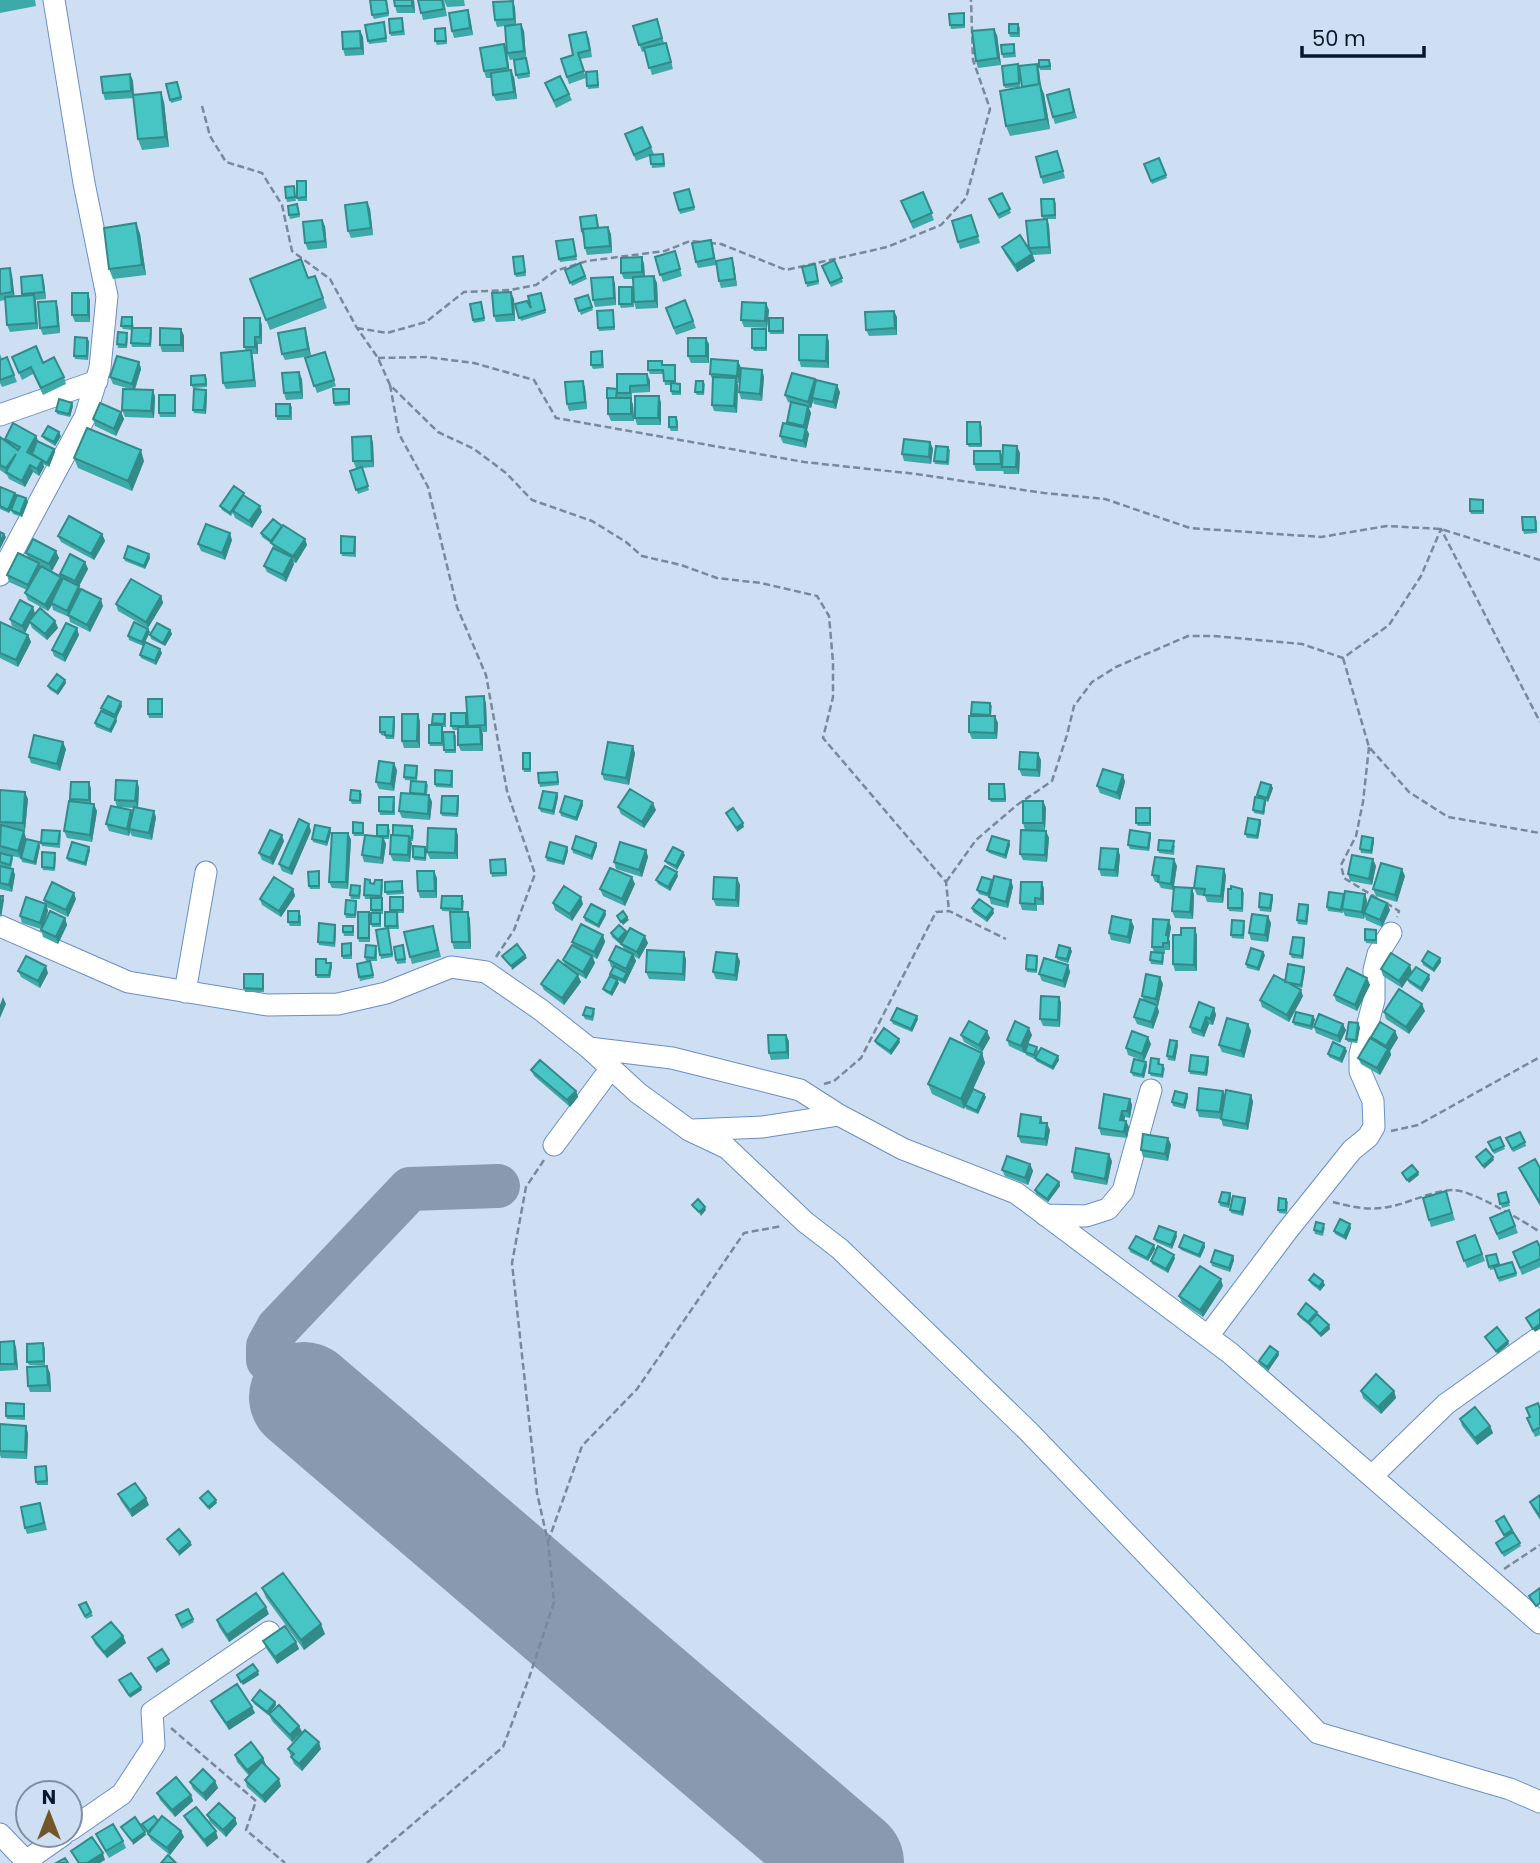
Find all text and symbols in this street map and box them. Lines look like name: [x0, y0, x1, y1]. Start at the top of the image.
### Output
scale bar: [1302, 14, 1424, 58]
text: 50 m: [1312, 24, 1366, 53]
north arrow: [14, 1779, 84, 1849]
text: N: [42, 1784, 56, 1811]

